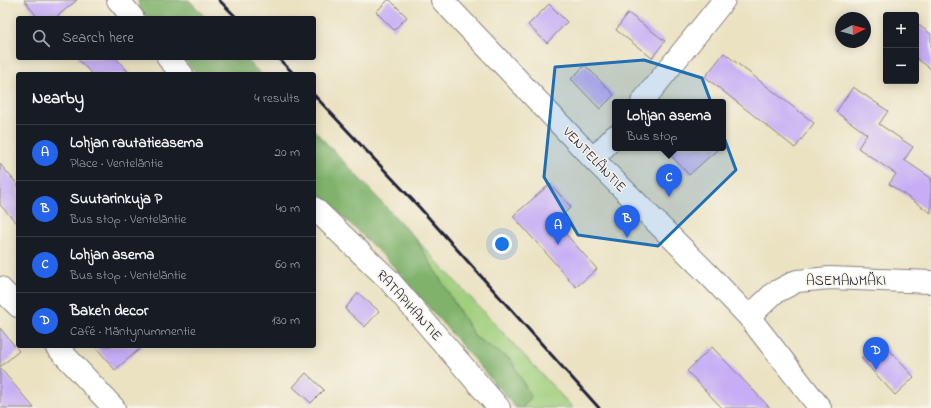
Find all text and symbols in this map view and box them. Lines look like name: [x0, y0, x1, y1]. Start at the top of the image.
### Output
north arrow: [835, 12, 871, 48]
map controls: [883, 12, 919, 84]
button: +: [883, 12, 919, 48]
search box: [16, 16, 316, 60]
icon: search: [30, 27, 52, 49]
text: Search here: [62, 27, 134, 49]
button: −: [883, 48, 919, 84]
text: Nearby: [32, 86, 84, 111]
text: 4 results: [254, 89, 300, 108]
popup: [612, 99, 726, 151]
text: Lohjan asema: [627, 105, 711, 127]
street label: VENTELÄNTIE: [556, 122, 631, 198]
text: Bus stop: [627, 127, 678, 146]
text: Lohjan rautatieasema: [70, 132, 203, 154]
text: A: [41, 143, 49, 162]
text: 20 m: [275, 143, 300, 162]
text: Place · Venteläntie: [70, 154, 163, 173]
pin: C: [656, 164, 682, 197]
text: Suutarinkuja P: [70, 188, 162, 210]
text: B: [41, 199, 49, 218]
text: 40 m: [276, 199, 300, 218]
pin: B: [614, 205, 640, 238]
text: Bus stop · Venteläntie: [70, 210, 186, 229]
pin: A: [545, 212, 571, 245]
your location: [492, 234, 512, 254]
text: Lohjan asema: [70, 244, 154, 266]
text: C: [41, 255, 49, 274]
text: 60 m: [275, 255, 300, 274]
text: Bus stop · Venteläntie: [70, 266, 186, 285]
street label: RATAPIHANTIE: [371, 266, 447, 346]
street label: ASEMANMÄKI: [806, 271, 886, 292]
text: Bake'n decor: [70, 300, 148, 322]
text: D: [40, 311, 50, 330]
text: 130 m: [272, 311, 300, 330]
text: Café · Mäntynummentie: [70, 322, 196, 341]
pin: D: [863, 337, 889, 370]

